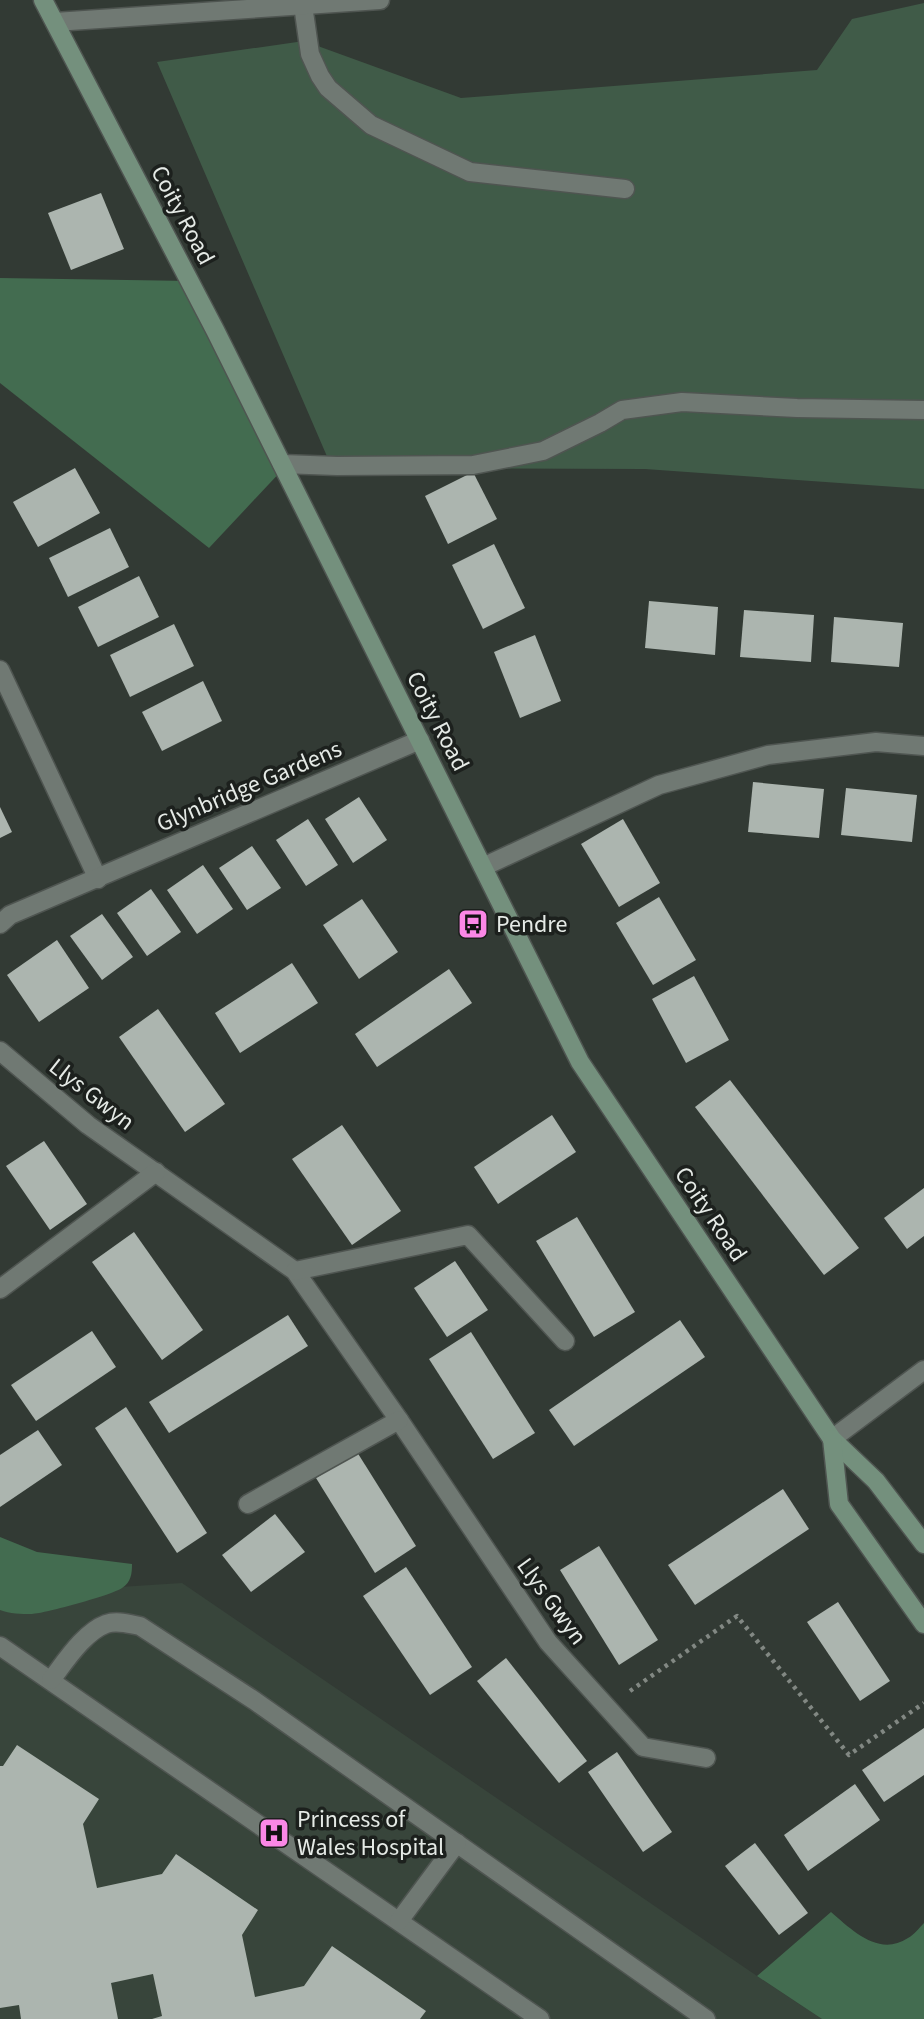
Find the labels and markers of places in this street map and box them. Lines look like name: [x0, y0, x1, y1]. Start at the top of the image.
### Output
bus stop icon: Pendre: [456, 907, 490, 941]
place label: Pendre: [496, 907, 567, 942]
place label: Princess of Wales Hospital: [297, 1802, 444, 1865]
hospital icon: Princess of Wales Hospital: [257, 1816, 291, 1850]

